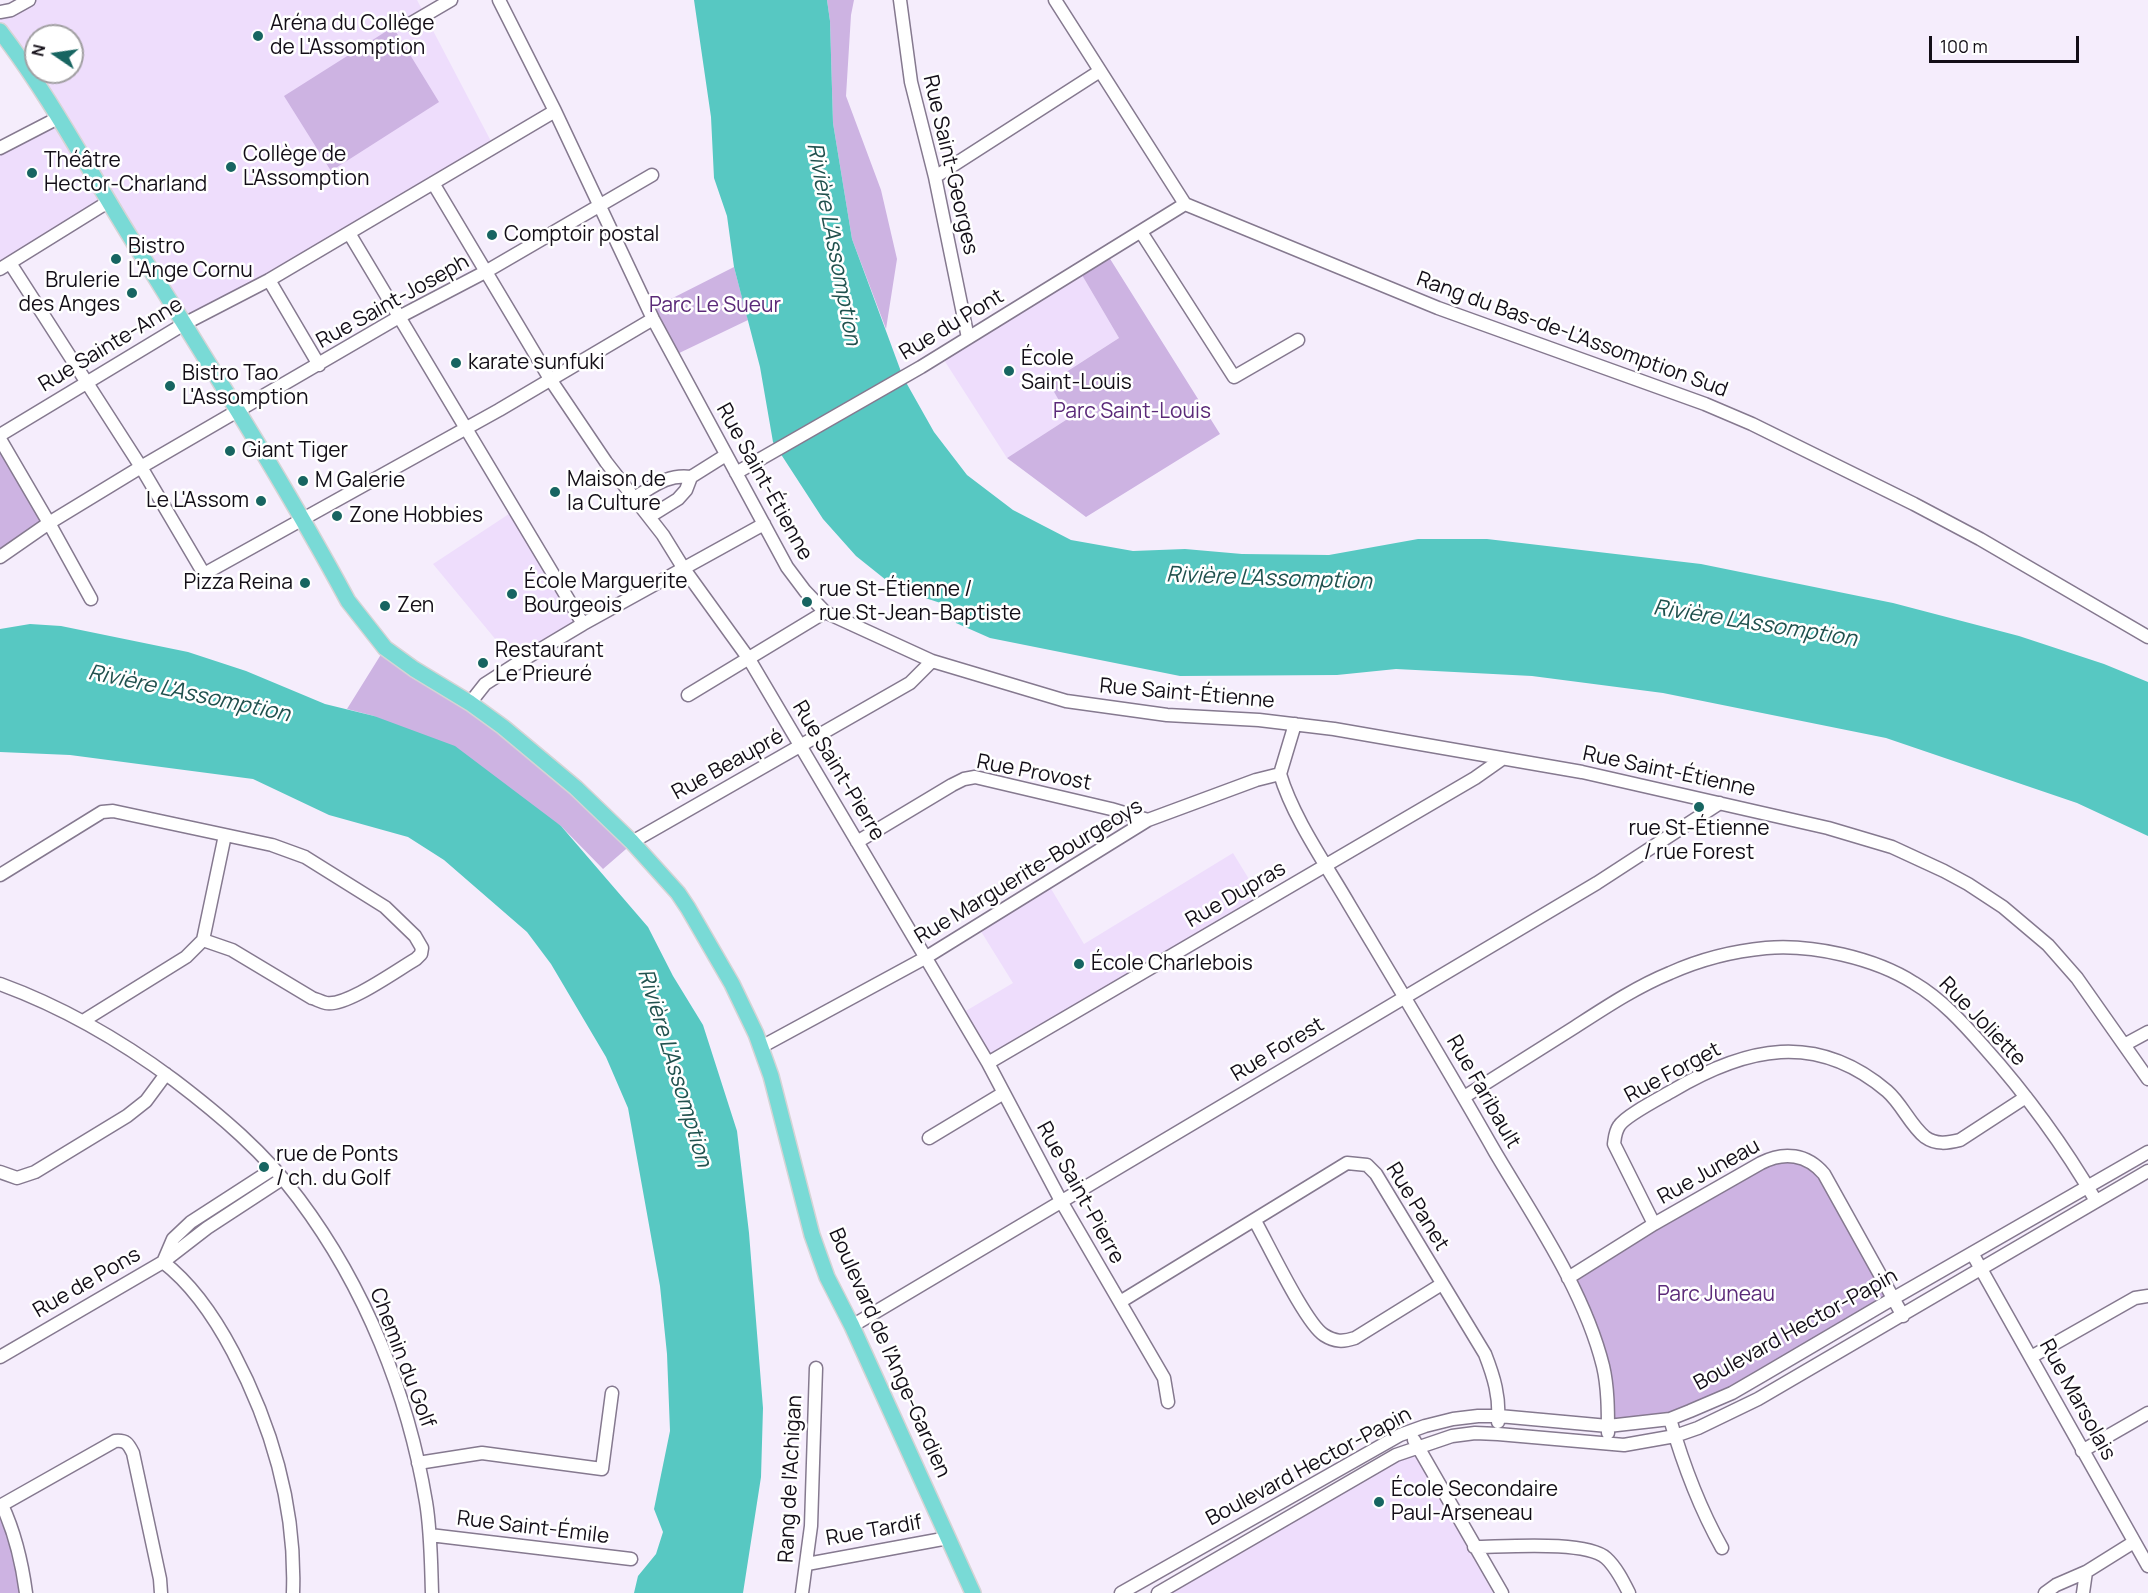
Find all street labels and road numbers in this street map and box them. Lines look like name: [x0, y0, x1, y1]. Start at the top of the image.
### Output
street label: Rue Saint-Georges: [917, 73, 983, 257]
street label: Rue Saint-Joseph: [312, 250, 474, 354]
street label: Rang du Bas-de-L'Assomption Sud: [1413, 267, 1731, 403]
street label: Rue du Pont: [895, 284, 1009, 366]
street label: Rue Sainte-Anne: [35, 292, 187, 398]
street label: Rue Saint-Étienne: [710, 399, 818, 565]
street label: Rue Saint-Étienne: [1098, 674, 1276, 714]
street label: Rue Saint-Pierre: [786, 697, 890, 845]
street label: Rue Beaupré: [668, 724, 788, 806]
street label: Rue Saint-Étienne: [1580, 741, 1758, 803]
street label: Rue Provost: [975, 750, 1093, 796]
street label: Rue Marguerite-Bourgeoys: [911, 794, 1147, 950]
street label: Rue Dupras: [1182, 856, 1290, 934]
street label: Rue Joliette: [1933, 972, 2031, 1072]
street label: Rue Forest: [1227, 1012, 1329, 1088]
street label: Rue Faribault: [1440, 1031, 1526, 1153]
street label: Rue Forget: [1621, 1037, 1725, 1109]
street label: Rue Saint-Pierre: [1031, 1118, 1129, 1268]
street label: Rue Juneau: [1653, 1134, 1765, 1210]
street label: Rue Panet: [1380, 1158, 1454, 1256]
street label: Boulevard de l'Ange-Gardien: [823, 1224, 955, 1482]
street label: Rue de Pons: [29, 1242, 145, 1324]
street label: Boulevard Hector-Papin: [1690, 1263, 1902, 1397]
street label: Chemin du Golf: [364, 1285, 440, 1431]
street label: Rue Marsolais: [2033, 1335, 2121, 1465]
street label: Rang de l'Achigan: [774, 1394, 808, 1564]
street label: Boulevard Hector-Papin: [1202, 1402, 1416, 1532]
street label: Rue Saint-Émile: [455, 1506, 611, 1550]
street label: Rue Tardif: [824, 1510, 924, 1552]

